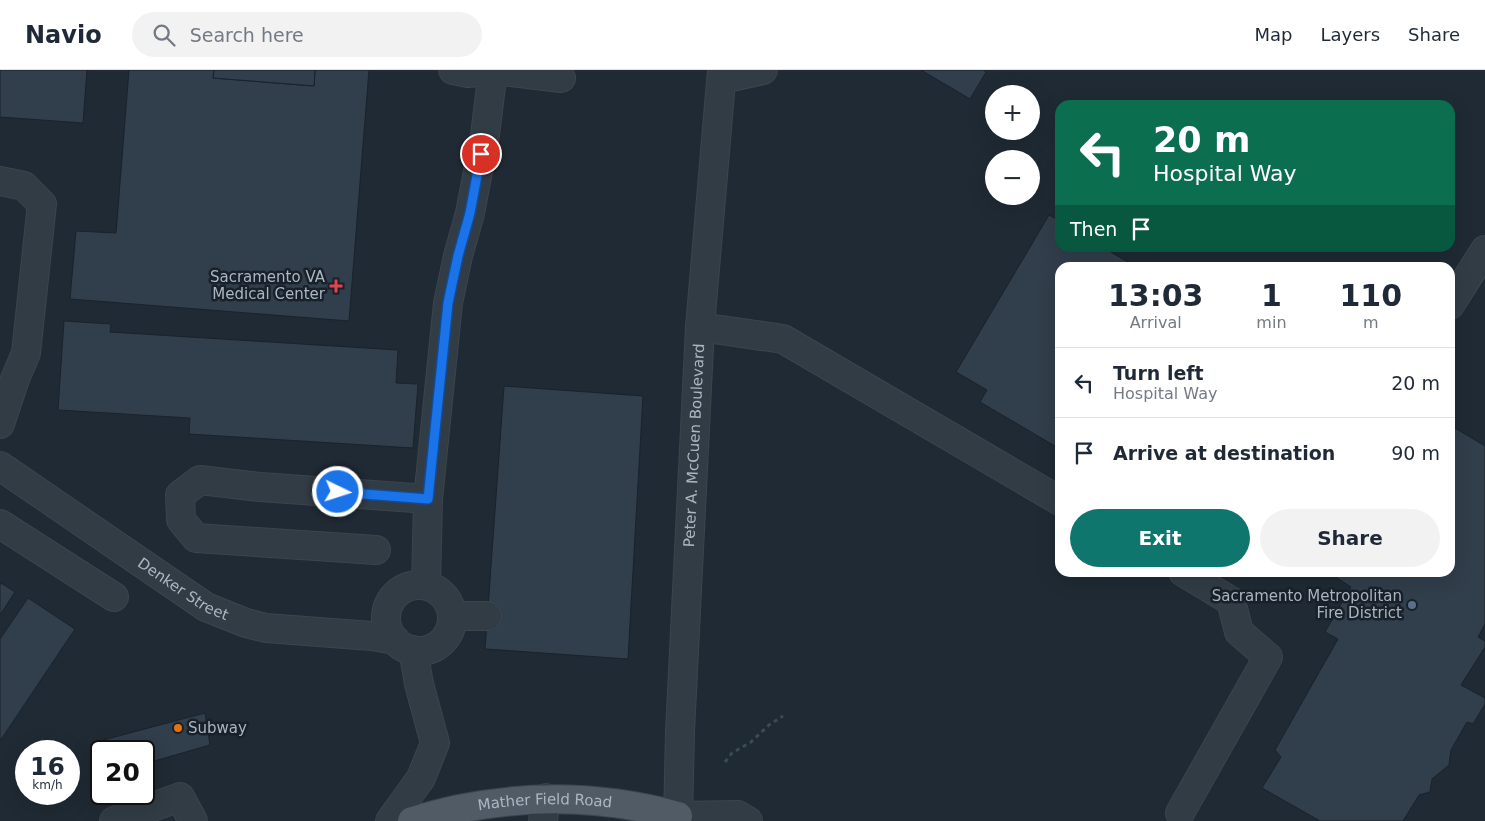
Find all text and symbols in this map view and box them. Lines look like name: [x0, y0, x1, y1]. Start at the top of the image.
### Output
search box: [132, 12, 482, 57]
text: Navio: [25, 21, 102, 49]
icon: search: [150, 21, 178, 49]
text: Search here: [190, 24, 304, 46]
text: Map: [1254, 24, 1292, 45]
text: Layers: [1320, 24, 1380, 45]
text: Share: [1408, 24, 1460, 45]
map controls: [985, 85, 1040, 205]
button: +: [985, 85, 1040, 140]
icon: left: [1070, 120, 1135, 185]
text: 20 m: [1153, 120, 1250, 160]
pin: [460, 133, 502, 175]
icon: arrive: [467, 140, 495, 168]
button: −: [985, 150, 1040, 205]
text: Hospital Way: [1153, 161, 1297, 186]
icon: arrive: [1127, 215, 1155, 243]
text: Then: [1070, 218, 1117, 240]
place label: Sacramento VA Medical Center: [210, 268, 326, 303]
text: 13:03: [1108, 278, 1203, 313]
text: 1: [1261, 278, 1282, 313]
text: 110: [1339, 278, 1402, 313]
marker: Sacramento VA Medical Center: [329, 279, 343, 293]
text: Arrival: [1130, 313, 1182, 332]
text: min: [1256, 313, 1287, 332]
text: m: [1363, 313, 1379, 332]
street label: Peter A. McCuen Boulevard: [680, 343, 708, 548]
text: Turn left: [1113, 362, 1204, 384]
icon: left: [1070, 369, 1098, 397]
text: 20 m: [1391, 372, 1440, 394]
text: Hospital Way: [1113, 384, 1217, 403]
icon: arrive: [1070, 439, 1098, 467]
text: Arrive at destination: [1113, 442, 1335, 464]
text: 90 m: [1391, 442, 1440, 464]
position arrow: [311, 465, 363, 517]
button: Exit: [1070, 509, 1250, 567]
button: Share: [1260, 509, 1440, 567]
street label: Denker Street: [134, 554, 231, 624]
place label: Sacramento Metropolitan Fire District: [1212, 587, 1402, 622]
marker: Sacramento Metropolitan Fire District: [1406, 599, 1418, 611]
place label: Subway: [188, 719, 247, 737]
marker: Subway: [172, 722, 184, 734]
speed limit sign: 20: [90, 740, 155, 805]
text: 16: [30, 752, 65, 781]
text: km/h: [32, 778, 63, 792]
street label: Mather Field Road: [476, 790, 613, 814]

